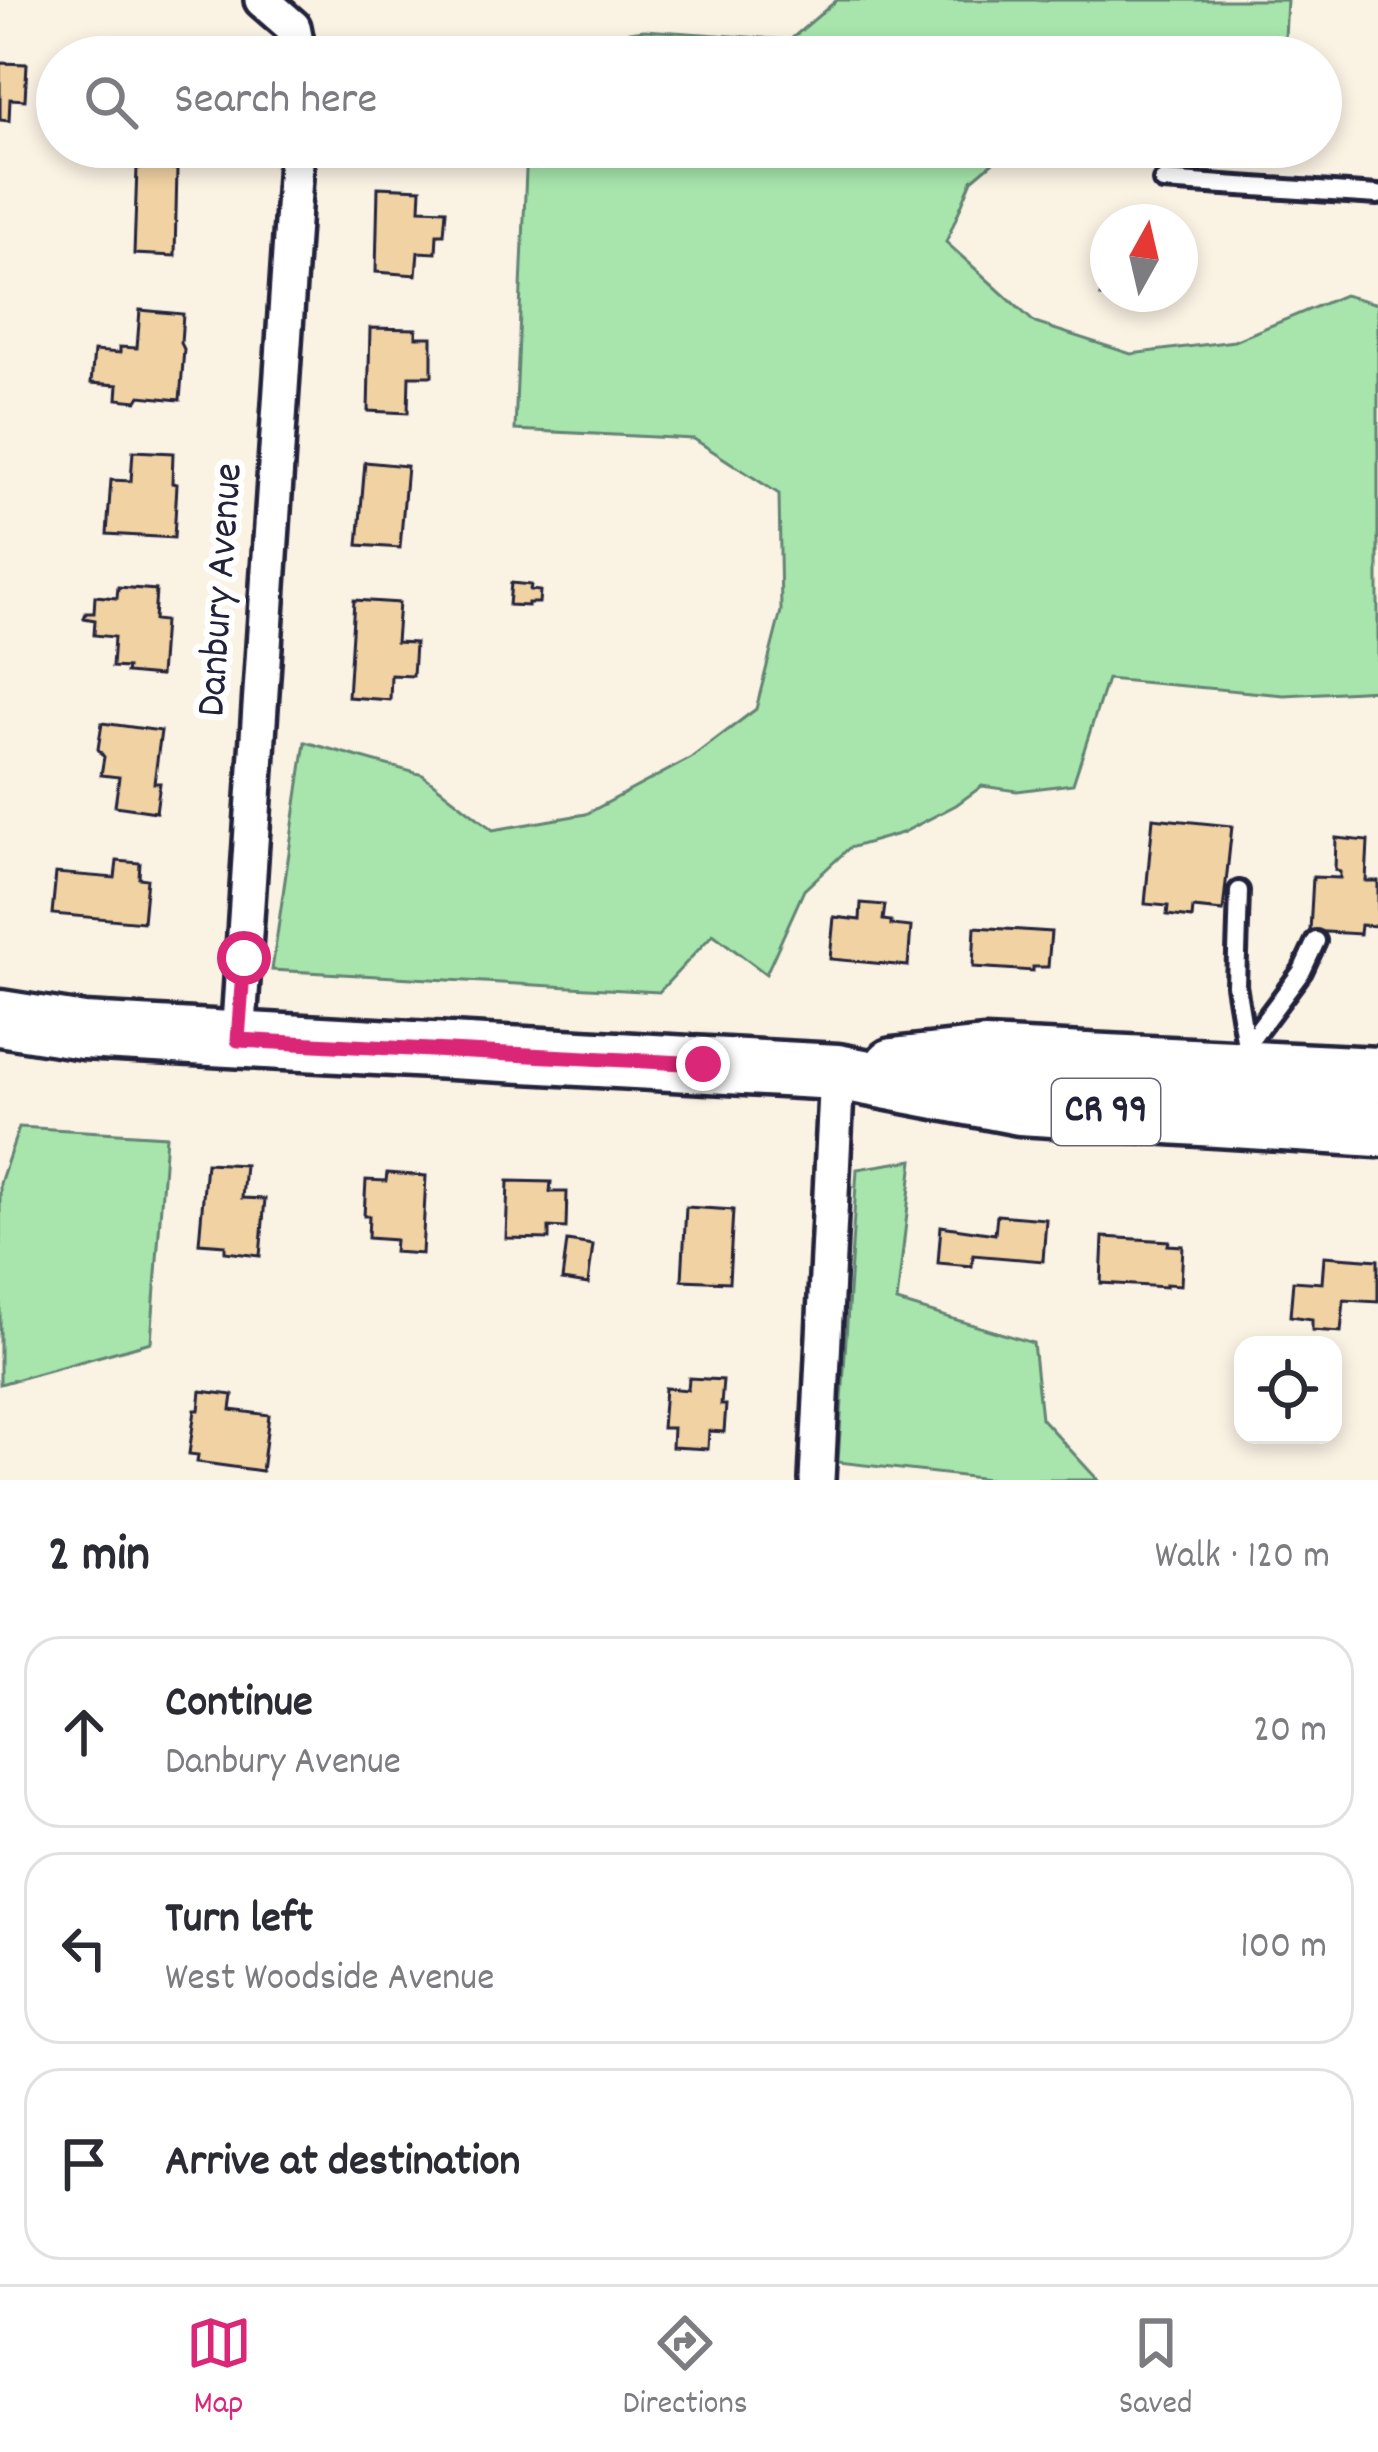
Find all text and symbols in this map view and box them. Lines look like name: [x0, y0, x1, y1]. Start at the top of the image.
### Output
search box: [36, 36, 1342, 168]
icon: search: [78, 69, 144, 135]
text: Search here: [174, 70, 377, 134]
north arrow: [1090, 204, 1198, 312]
street label: Danbury Avenue: [184, 461, 262, 719]
route start: [217, 931, 271, 985]
route end: [676, 1037, 730, 1091]
road number: CR 99: [1052, 1079, 1160, 1145]
map controls: [1234, 1336, 1342, 1444]
button: locate: [1234, 1336, 1342, 1444]
text: 2 min: [48, 1522, 150, 1594]
text: Walk · 120 m: [1155, 1531, 1330, 1586]
text: Continue: [165, 1673, 313, 1737]
icon: ahead: [51, 1699, 117, 1765]
text: 20 m: [1253, 1705, 1327, 1760]
text: Danbury Avenue: [165, 1737, 401, 1792]
text: Turn left: [165, 1889, 313, 1953]
icon: left: [51, 1915, 117, 1981]
text: 100 m: [1240, 1921, 1327, 1976]
text: West Woodside Avenue: [165, 1953, 494, 2008]
icon: arrive: [51, 2131, 117, 2197]
text: Arrive at destination: [165, 2132, 520, 2196]
tab: Map: [186, 2310, 252, 2429]
tab: Directions: [623, 2310, 748, 2429]
tab: Saved: [1119, 2310, 1192, 2429]

